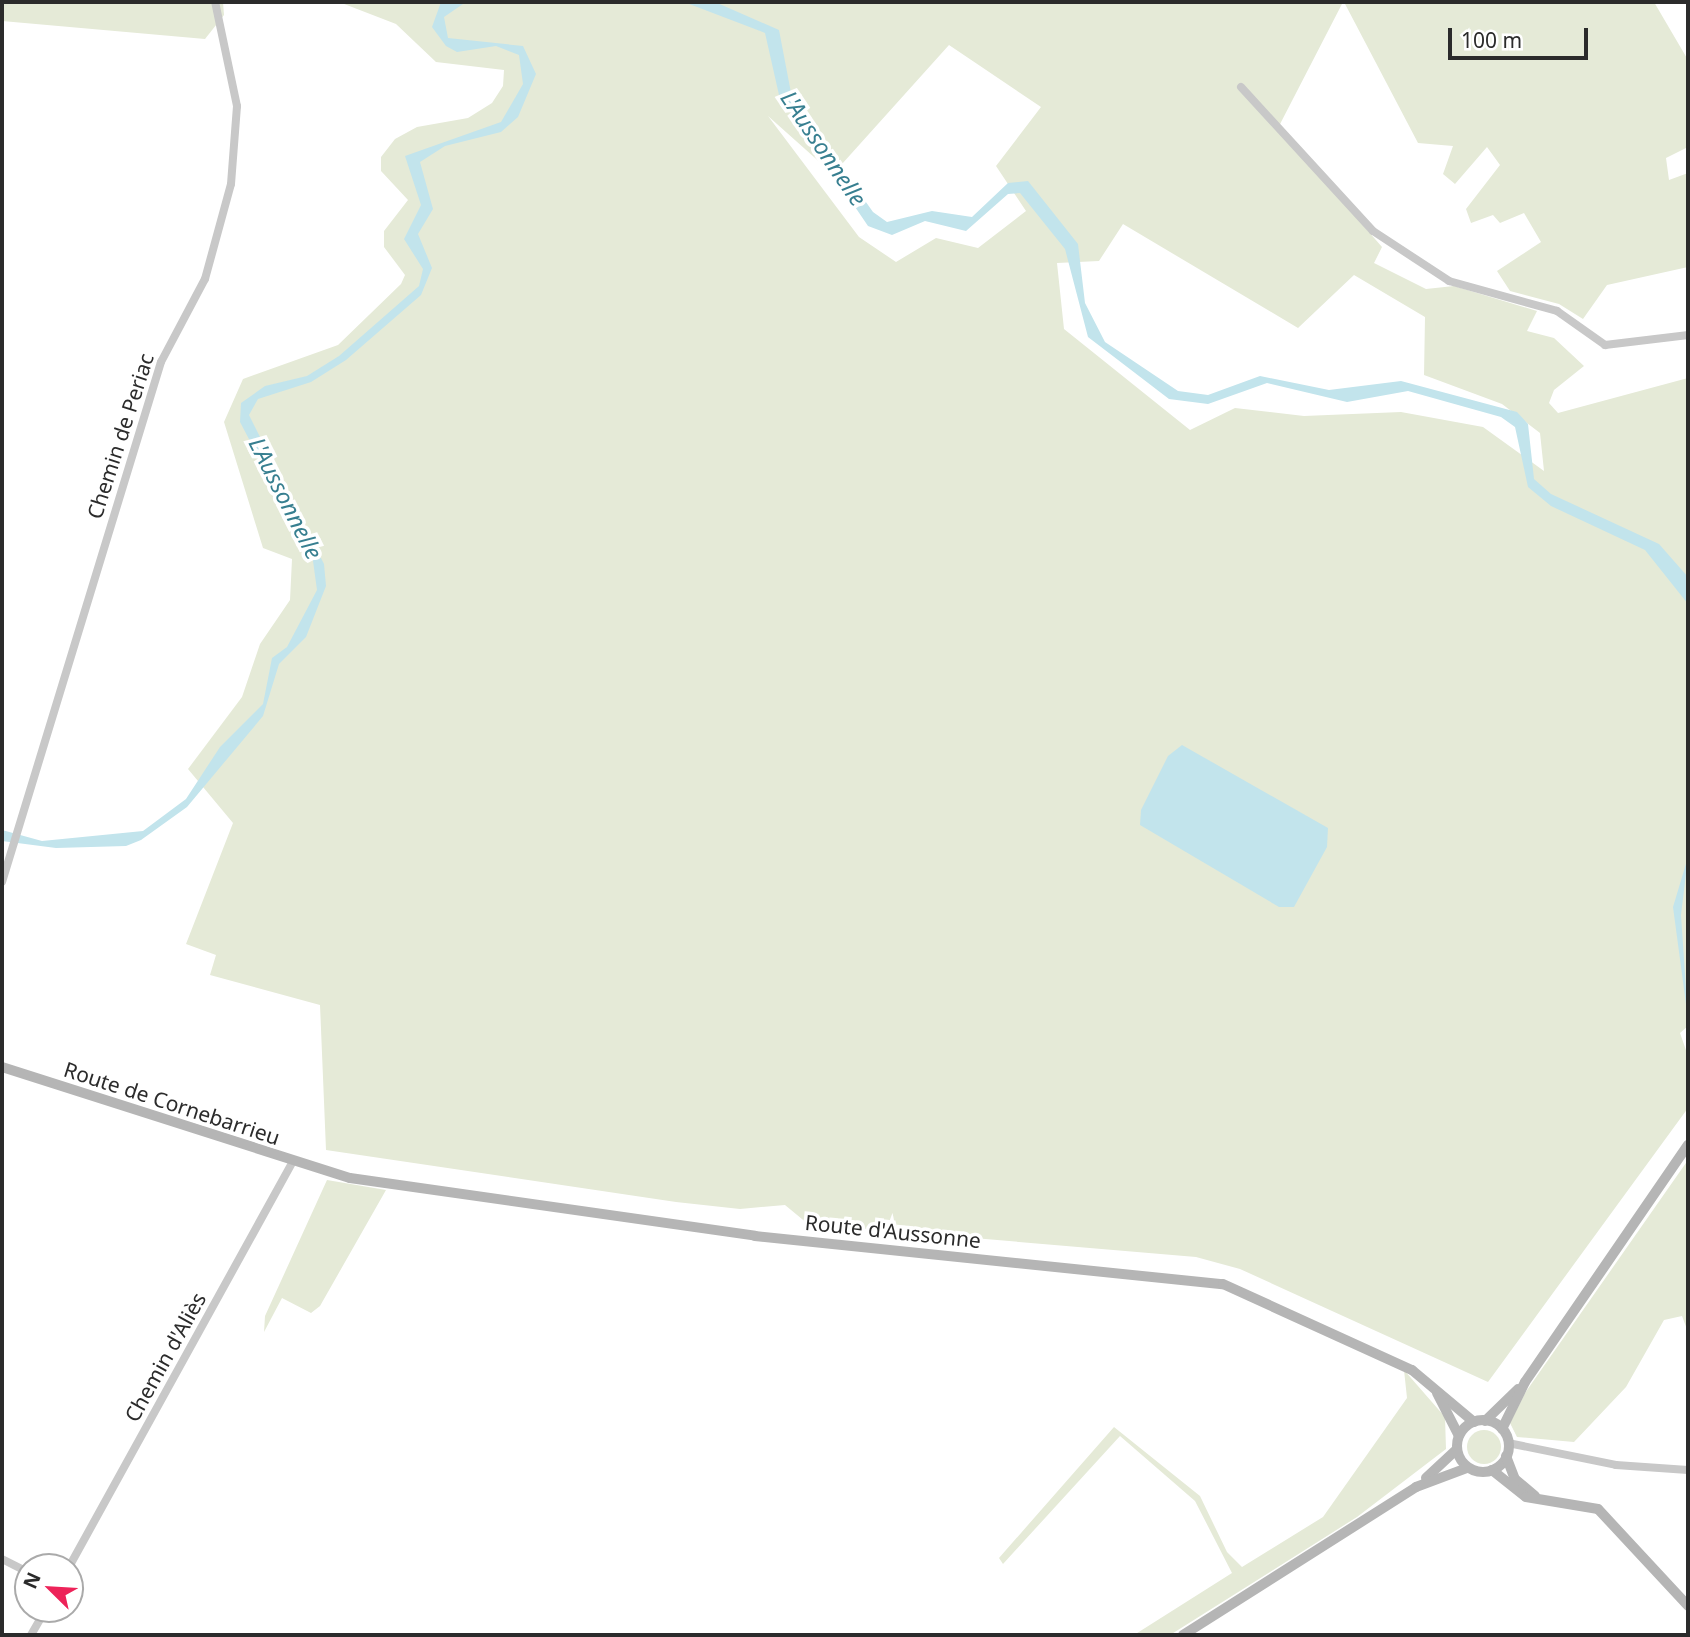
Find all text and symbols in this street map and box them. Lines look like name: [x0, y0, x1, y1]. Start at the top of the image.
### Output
scale bar: [1452, 14, 1592, 58]
text: 100 m: [1461, 26, 1522, 54]
water label: L'Aussonnelle: [775, 85, 873, 211]
street label: Chemin de Periac: [81, 350, 159, 522]
water label: L'Aussonnelle: [243, 432, 329, 564]
street label: Route de Cornebarrieu: [61, 1056, 283, 1150]
street label: Route d'Aussonne: [804, 1209, 982, 1253]
street label: Chemin d'Aliès: [119, 1288, 211, 1426]
north arrow: [14, 1553, 84, 1623]
text: N: [17, 1568, 47, 1593]

